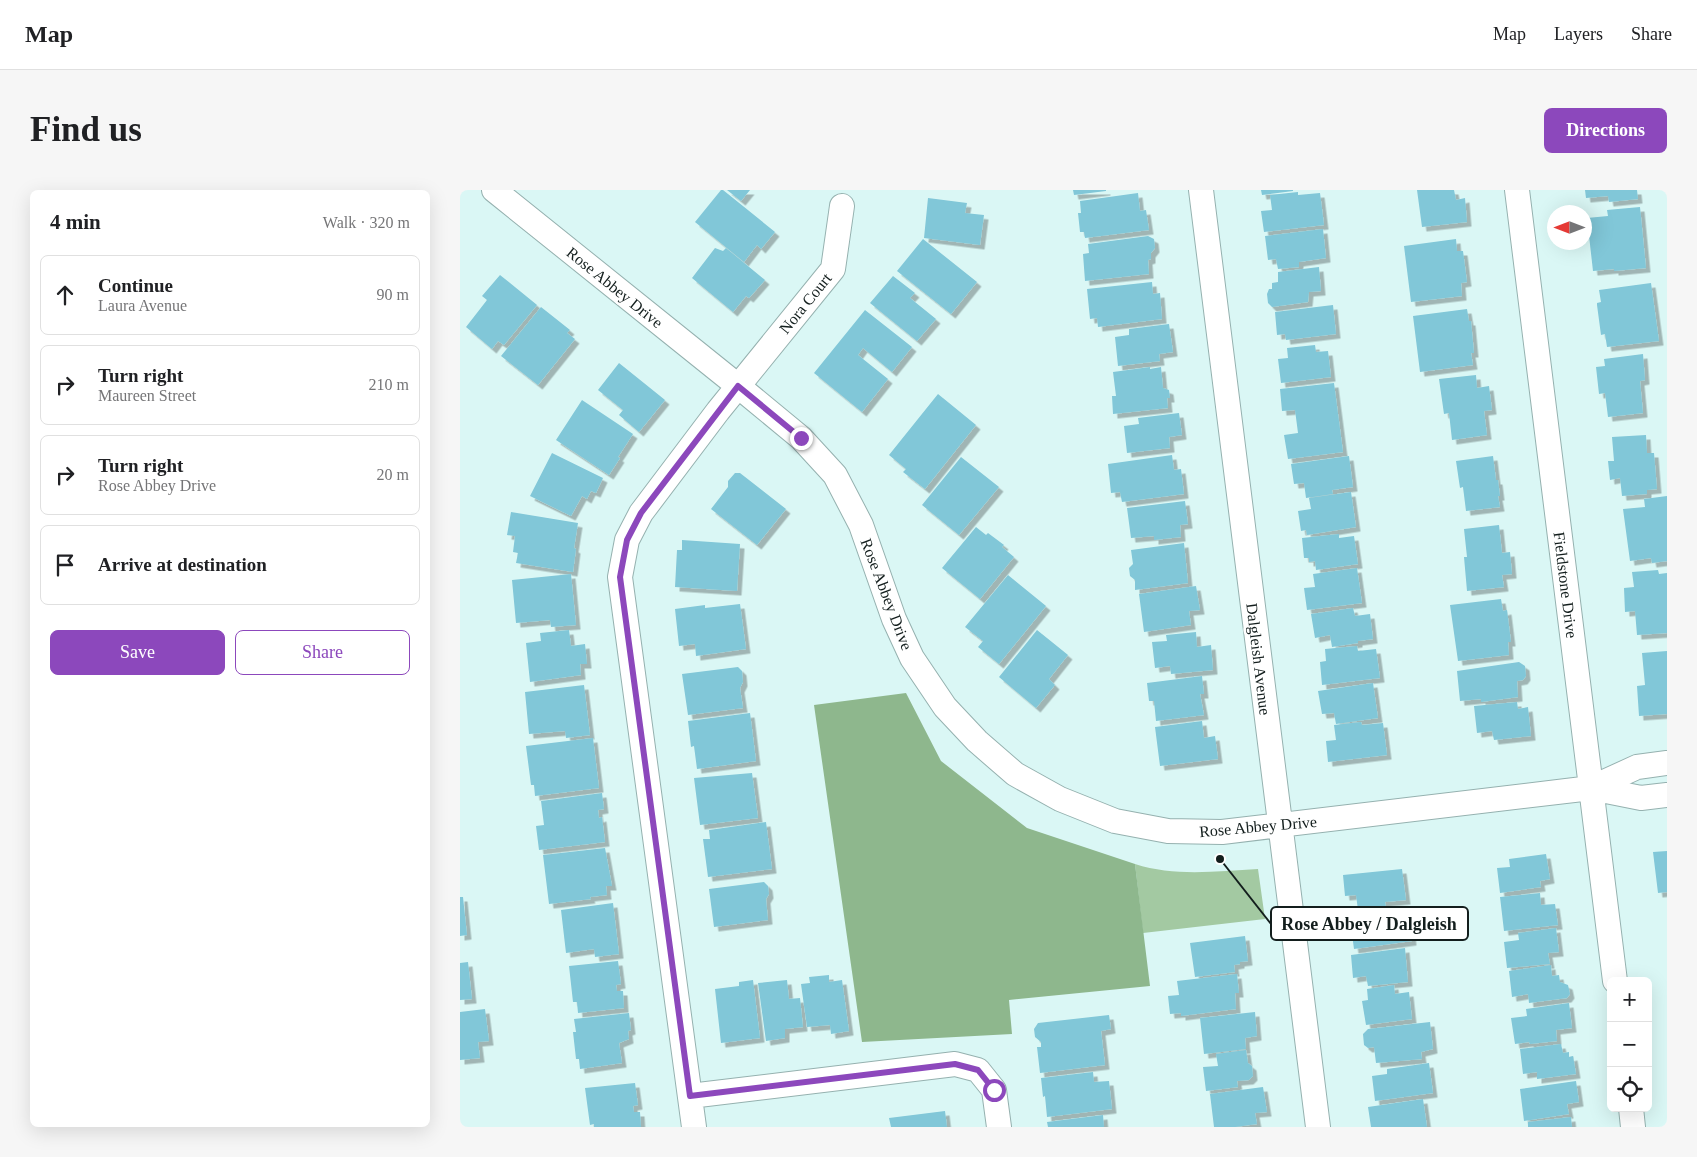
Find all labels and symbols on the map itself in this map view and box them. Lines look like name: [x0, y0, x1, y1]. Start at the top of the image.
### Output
north arrow: [1547, 205, 1592, 250]
street label: Rose Abbey Drive: [563, 244, 666, 332]
street label: Nora Court: [776, 269, 835, 337]
route end: [790, 427, 813, 450]
street label: Fieldstone Drive: [1551, 531, 1580, 639]
street label: Rose Abbey Drive: [856, 536, 916, 653]
street label: Dalgleish Avenue: [1242, 602, 1274, 716]
street label: Rose Abbey Drive: [1198, 813, 1318, 841]
callout: Rose Abbey / Dalgleish: [1271, 907, 1468, 940]
text: Rose Abbey / Dalgleish: [1281, 914, 1457, 934]
route start: [983, 1079, 1006, 1102]

